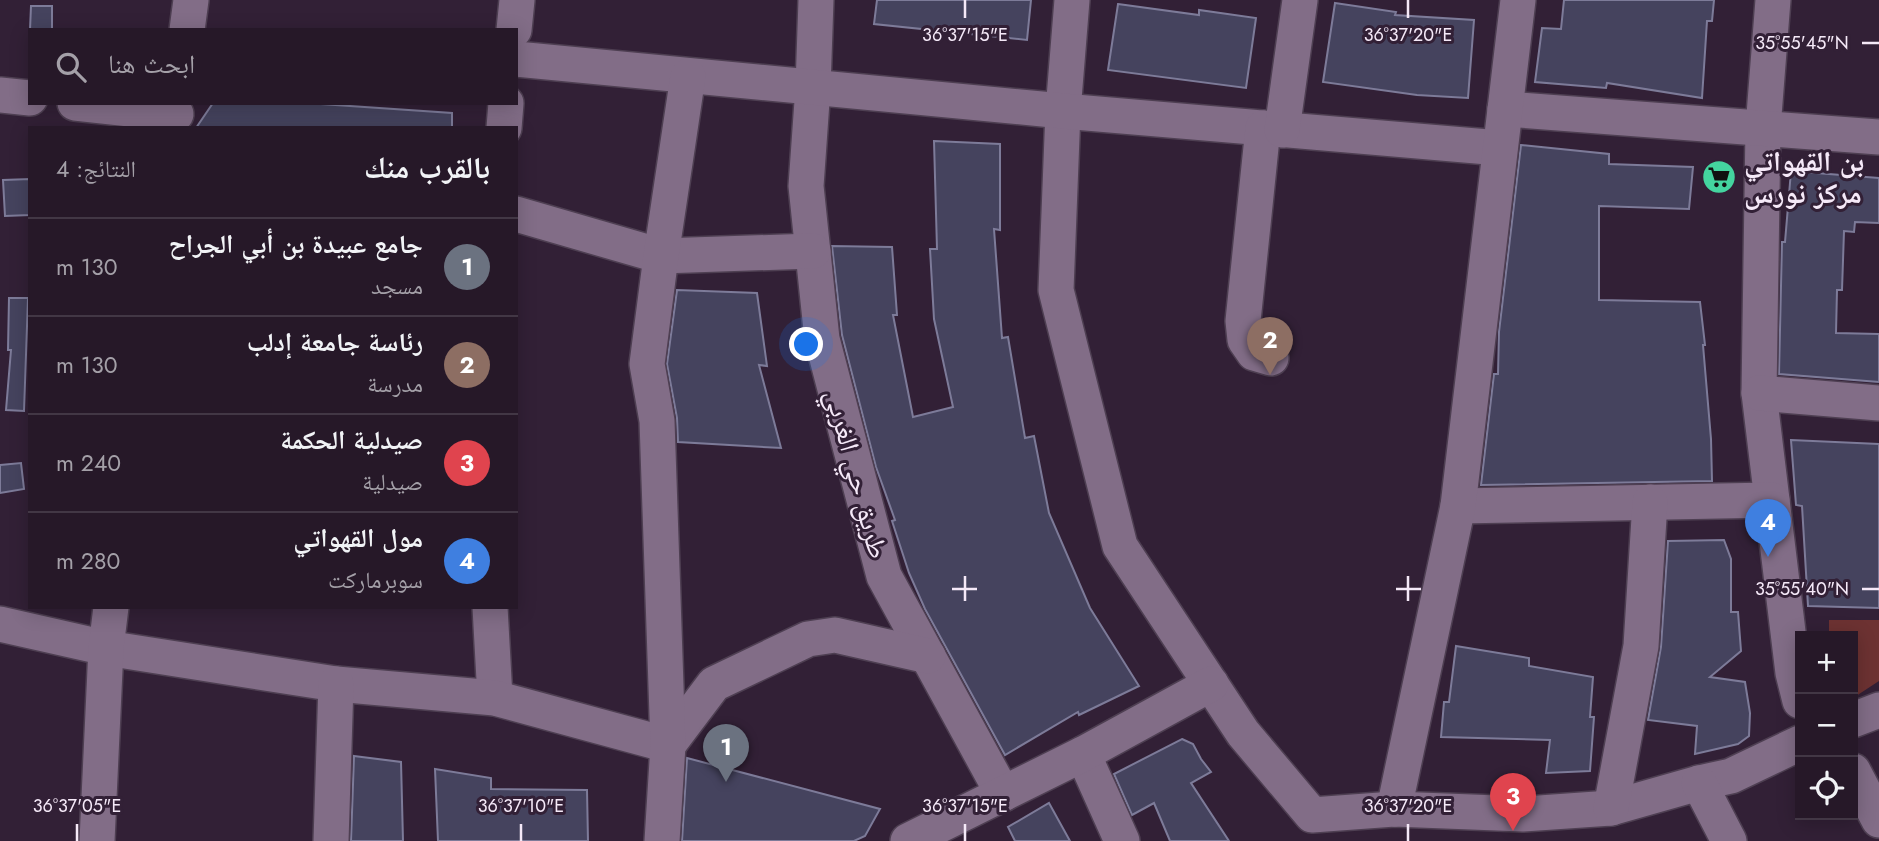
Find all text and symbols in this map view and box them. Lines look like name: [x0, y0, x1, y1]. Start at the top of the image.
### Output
text: 36°37'15"E: [922, 22, 1008, 48]
text: 36°37'20"E: [1364, 22, 1452, 48]
search box: [28, 28, 518, 105]
text: 35°55'45"N: [1755, 30, 1849, 56]
text: ابحث هنا: [108, 45, 195, 83]
icon: search: [52, 48, 90, 86]
place label: بن القهواتي مركز نورس: [1744, 141, 1864, 214]
text: بالقرب منك: [364, 146, 490, 189]
text: النتائج: 4: [56, 152, 136, 186]
supermarket icon: بن القهواتي مركز نورس: [1700, 158, 1738, 196]
text: جامع عبيدة بن أبي الجراح: [169, 225, 423, 263]
text: 130 m: [56, 250, 118, 284]
text: 1: [461, 250, 473, 284]
text: مسجد: [371, 269, 423, 303]
pin: 2: [1247, 317, 1293, 375]
text: رئاسة جامعة إدلب: [247, 323, 423, 361]
your location: [789, 327, 823, 361]
text: 130 m: [56, 348, 118, 382]
text: 2: [459, 348, 475, 382]
text: مدرسة: [367, 367, 423, 401]
street label: طريق حي الغربي: [813, 385, 899, 564]
text: صيدلية الحكمة: [280, 421, 423, 459]
text: 240 m: [56, 446, 121, 480]
text: 3: [460, 446, 474, 480]
text: صيدلية: [362, 465, 423, 499]
pin: 4: [1745, 499, 1791, 557]
text: مول القهواتي: [293, 519, 423, 557]
text: 280 m: [56, 544, 120, 578]
text: 4: [459, 544, 475, 578]
text: سوبرماركت: [328, 563, 423, 597]
text: 35°55'40"N: [1755, 576, 1849, 602]
map controls: [1795, 631, 1858, 820]
button: +: [1795, 631, 1858, 694]
button: −: [1795, 694, 1858, 757]
pin: 1: [703, 724, 749, 782]
button: locate: [1795, 757, 1858, 820]
pin: 3: [1490, 773, 1536, 831]
text: 36°37'05"E: [33, 793, 121, 819]
text: 36°37'10"E: [478, 793, 564, 819]
text: 36°37'15"E: [922, 793, 1008, 819]
text: 36°37'20"E: [1364, 793, 1452, 819]

